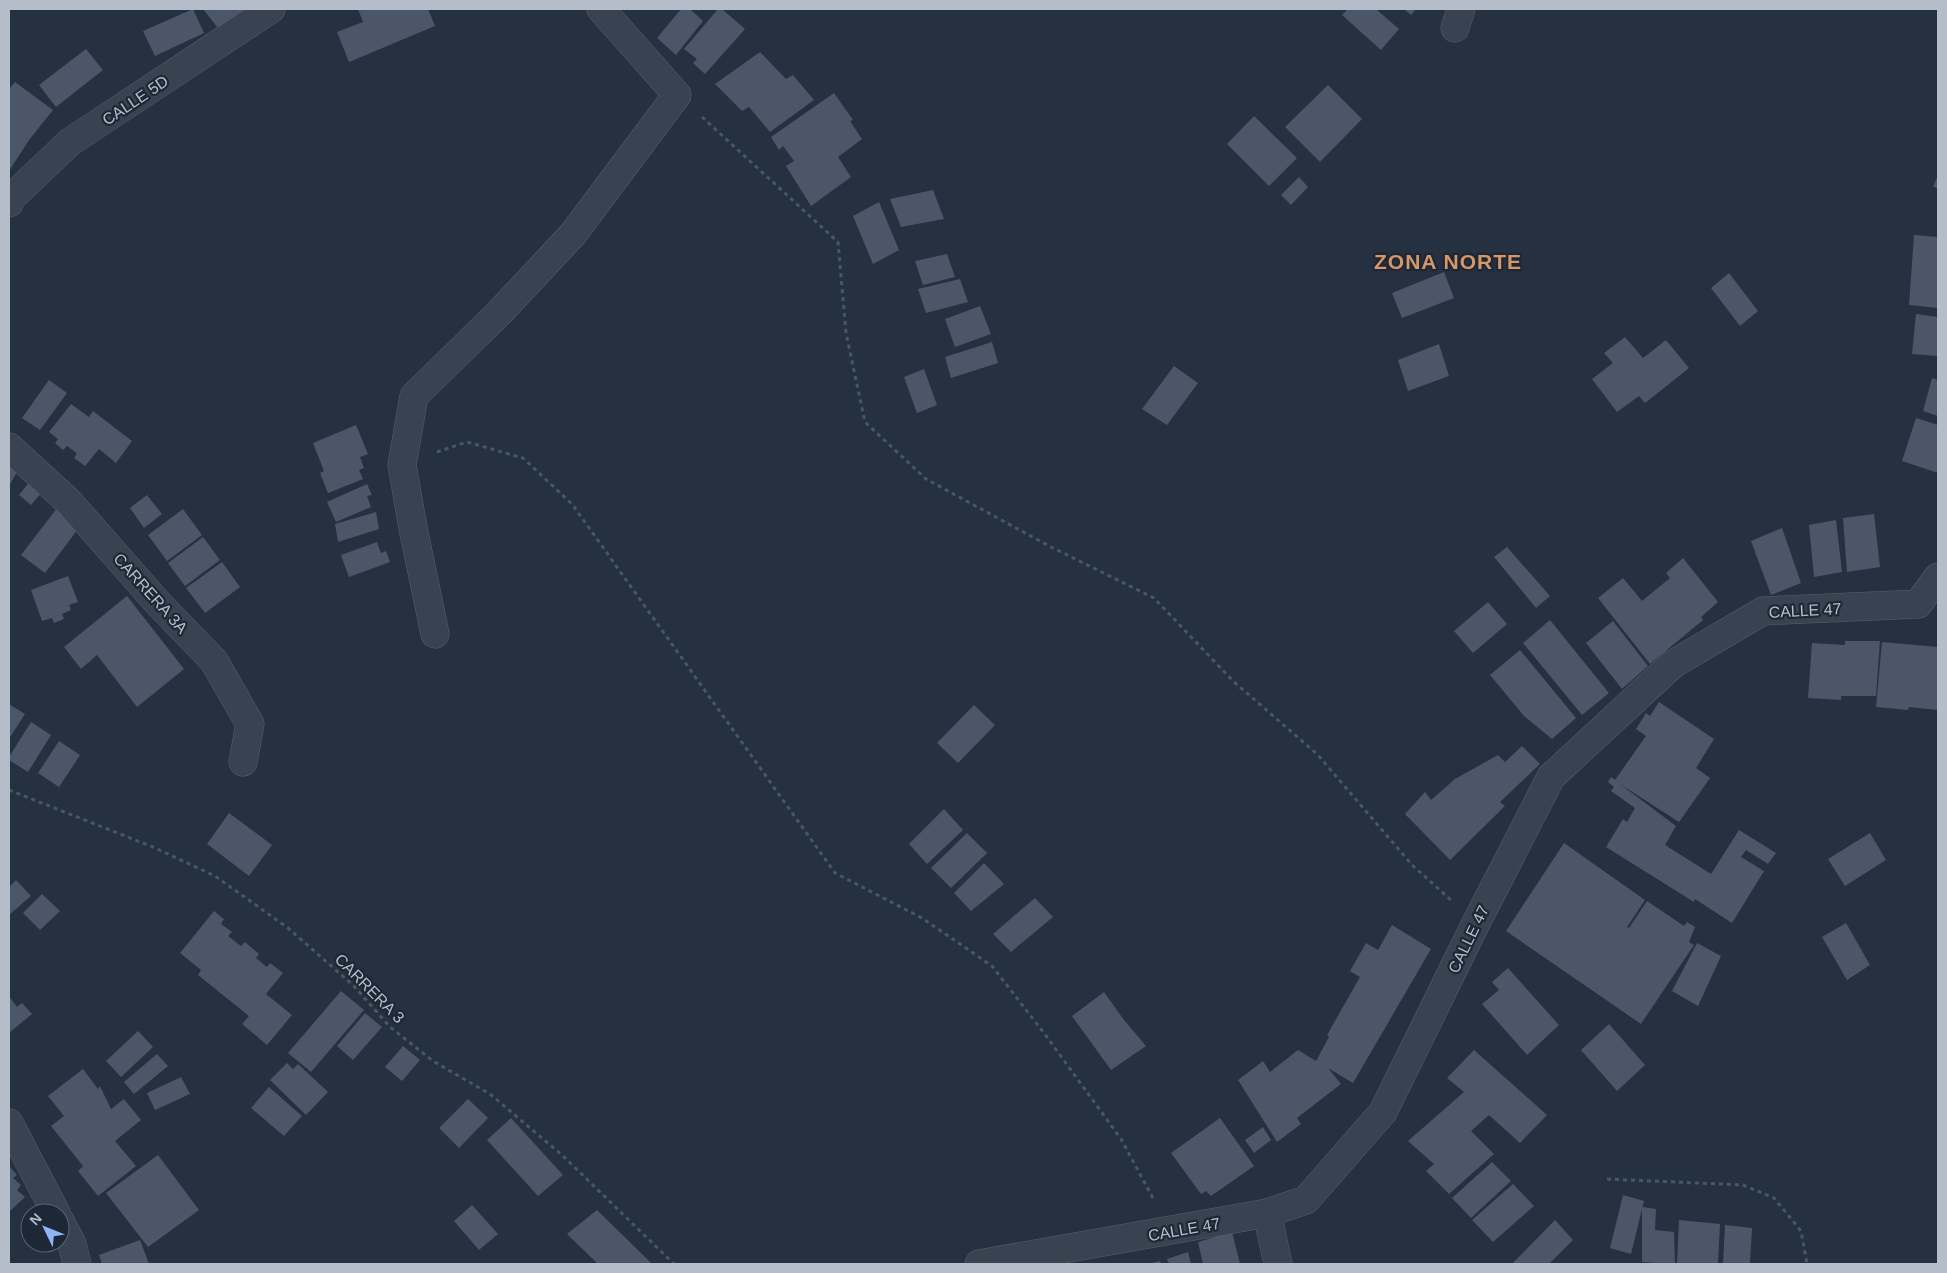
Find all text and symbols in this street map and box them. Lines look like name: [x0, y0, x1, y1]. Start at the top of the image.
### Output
street label: CALLE 5D: [99, 72, 171, 129]
district label: ZONA NORTE: [1374, 250, 1522, 273]
street label: CARRERA 3A: [110, 550, 191, 637]
street label: CALLE 47: [1768, 600, 1842, 621]
street label: CALLE 47: [1445, 903, 1492, 976]
street label: CARRERA 3: [332, 950, 408, 1026]
north arrow: [20, 1203, 70, 1253]
text: N: [26, 1210, 45, 1228]
street label: CALLE 47: [1147, 1215, 1222, 1244]

